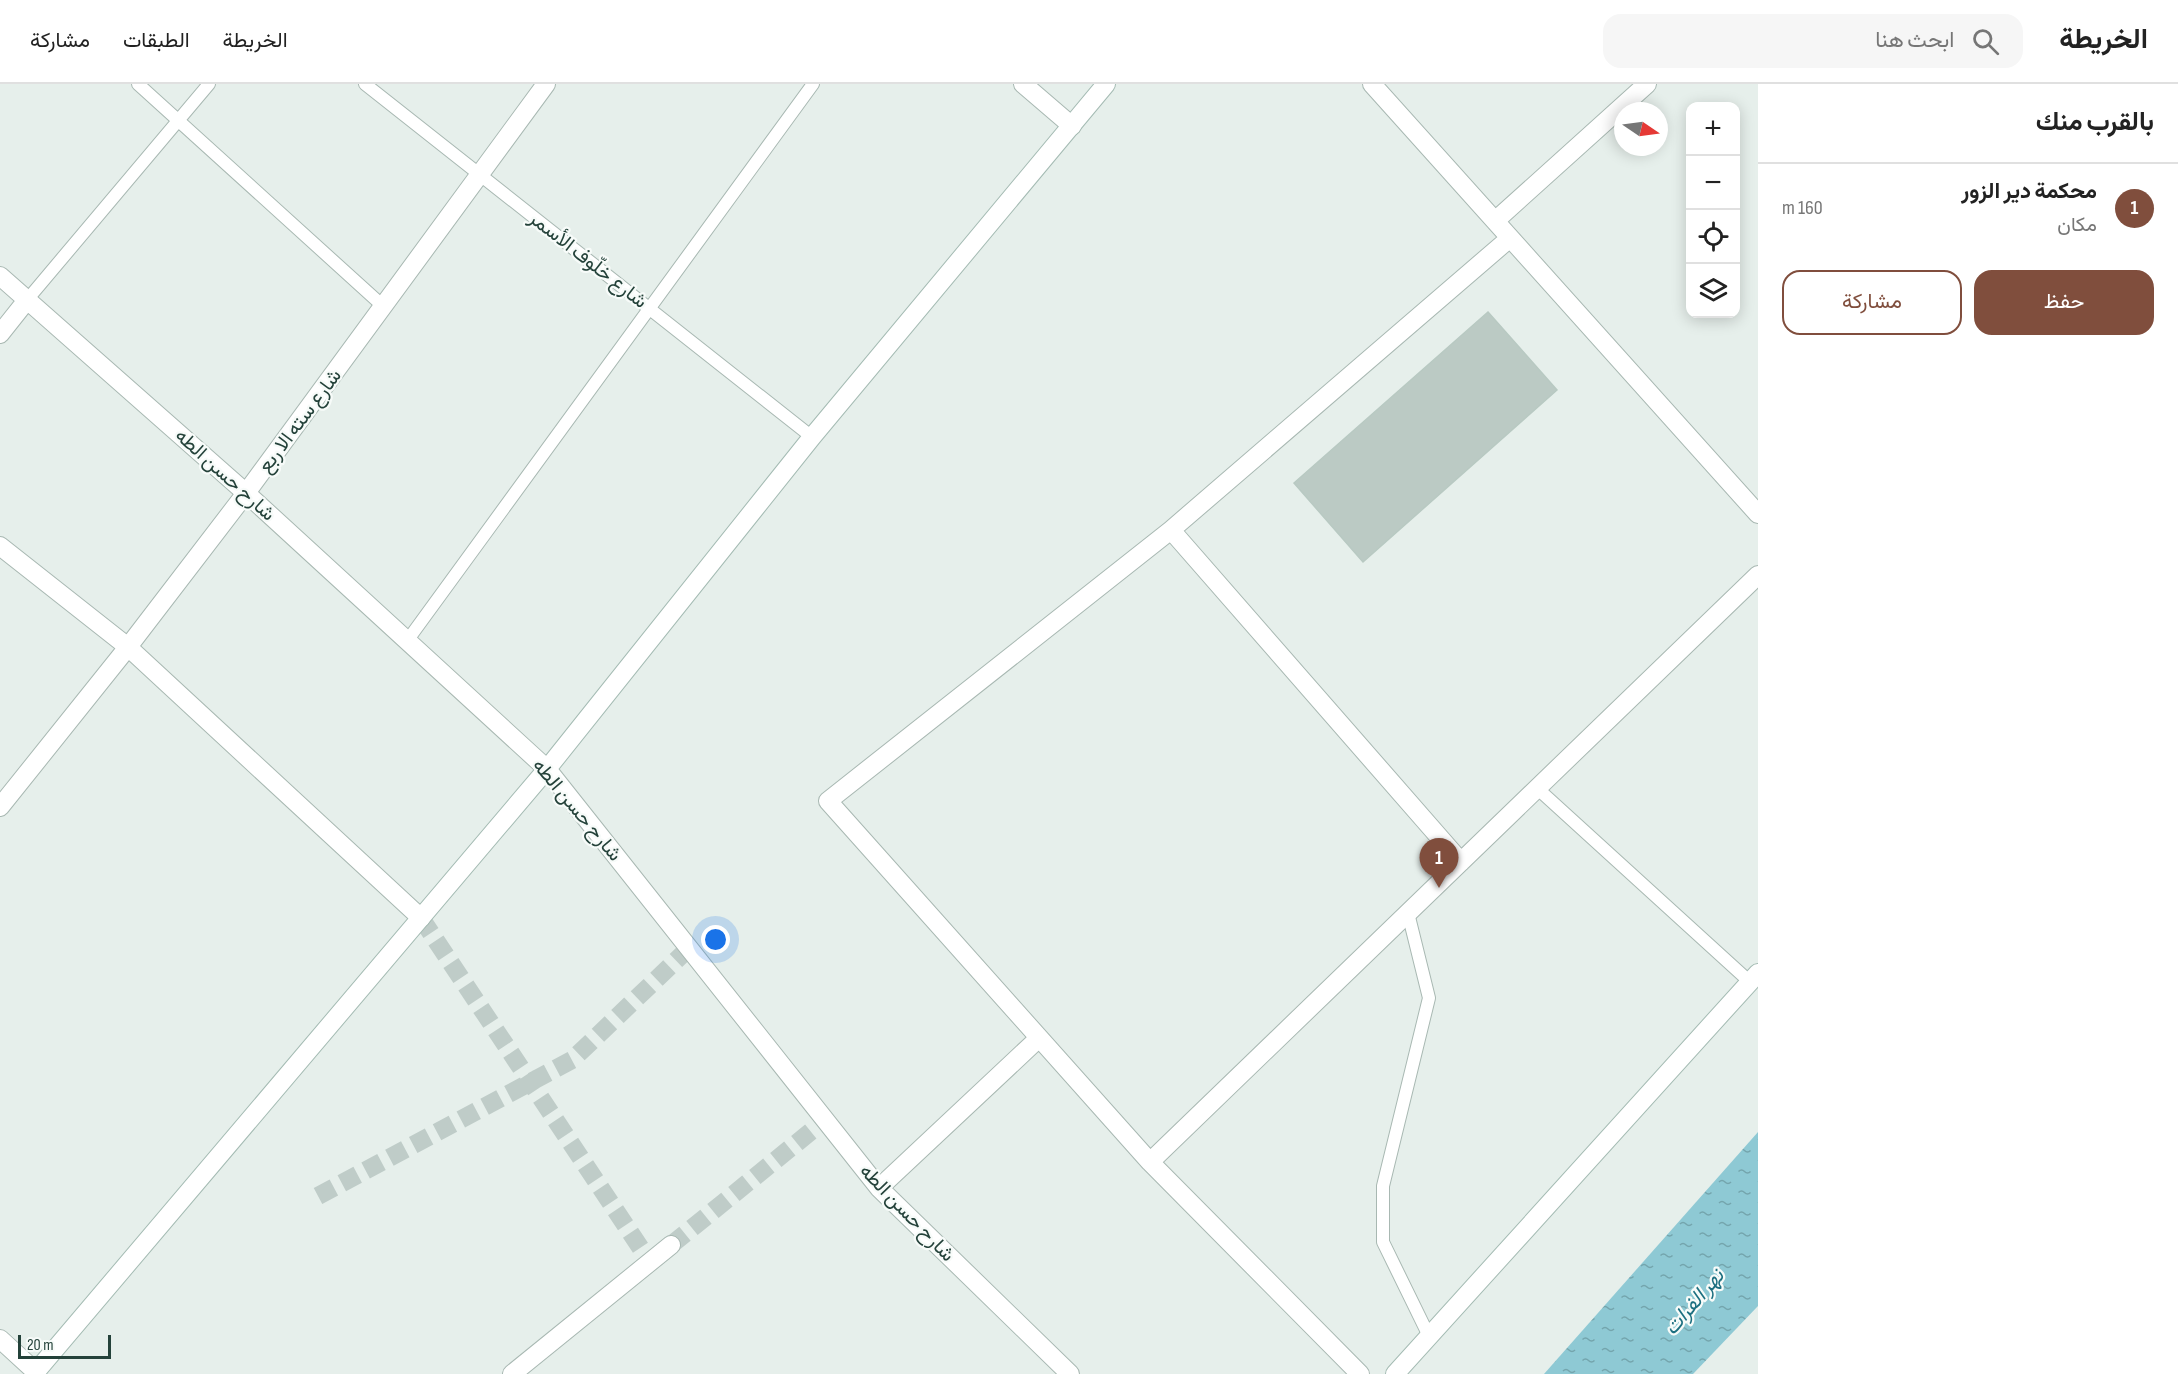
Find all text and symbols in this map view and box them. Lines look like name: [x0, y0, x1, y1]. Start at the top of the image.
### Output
search box: [1603, 14, 2023, 68]
text: الخريطة: [2059, 23, 2148, 56]
icon: search: [1969, 25, 2002, 58]
text: ابحث هنا: [1875, 27, 1954, 54]
text: مشاركة: [30, 28, 90, 53]
text: الطبقات: [123, 28, 190, 53]
text: الخريطة: [223, 28, 288, 53]
north arrow: [1614, 102, 1668, 156]
map controls: [1686, 102, 1740, 318]
button: +: [1686, 102, 1740, 156]
text: بالقرب منك: [2036, 107, 2154, 138]
button: −: [1686, 156, 1740, 210]
text: محكمة دير الزور: [1961, 178, 2097, 205]
text: 160 m: [1782, 196, 1823, 220]
text: 1: [2131, 196, 2138, 220]
street label: شارع خلّوف الأسمر: [523, 205, 653, 314]
button: locate: [1686, 210, 1740, 264]
text: مكان: [2057, 213, 2097, 237]
button: layers: [1686, 264, 1740, 318]
button: مشاركة: [1782, 270, 1962, 335]
button: حفظ: [1974, 270, 2154, 335]
street label: شارع سته الا ربع: [253, 364, 348, 478]
street label: شارح حسن الطه: [169, 424, 280, 527]
street label: شارح حسن الطه: [526, 754, 627, 867]
pin: 1: [1420, 838, 1458, 888]
your location: [701, 925, 730, 954]
street label: شارح حسن الطه: [854, 1159, 960, 1268]
water label: نهر الفرات: [1659, 1263, 1730, 1340]
scale bar: [18, 1332, 111, 1360]
text: 20 m: [27, 1336, 54, 1355]

